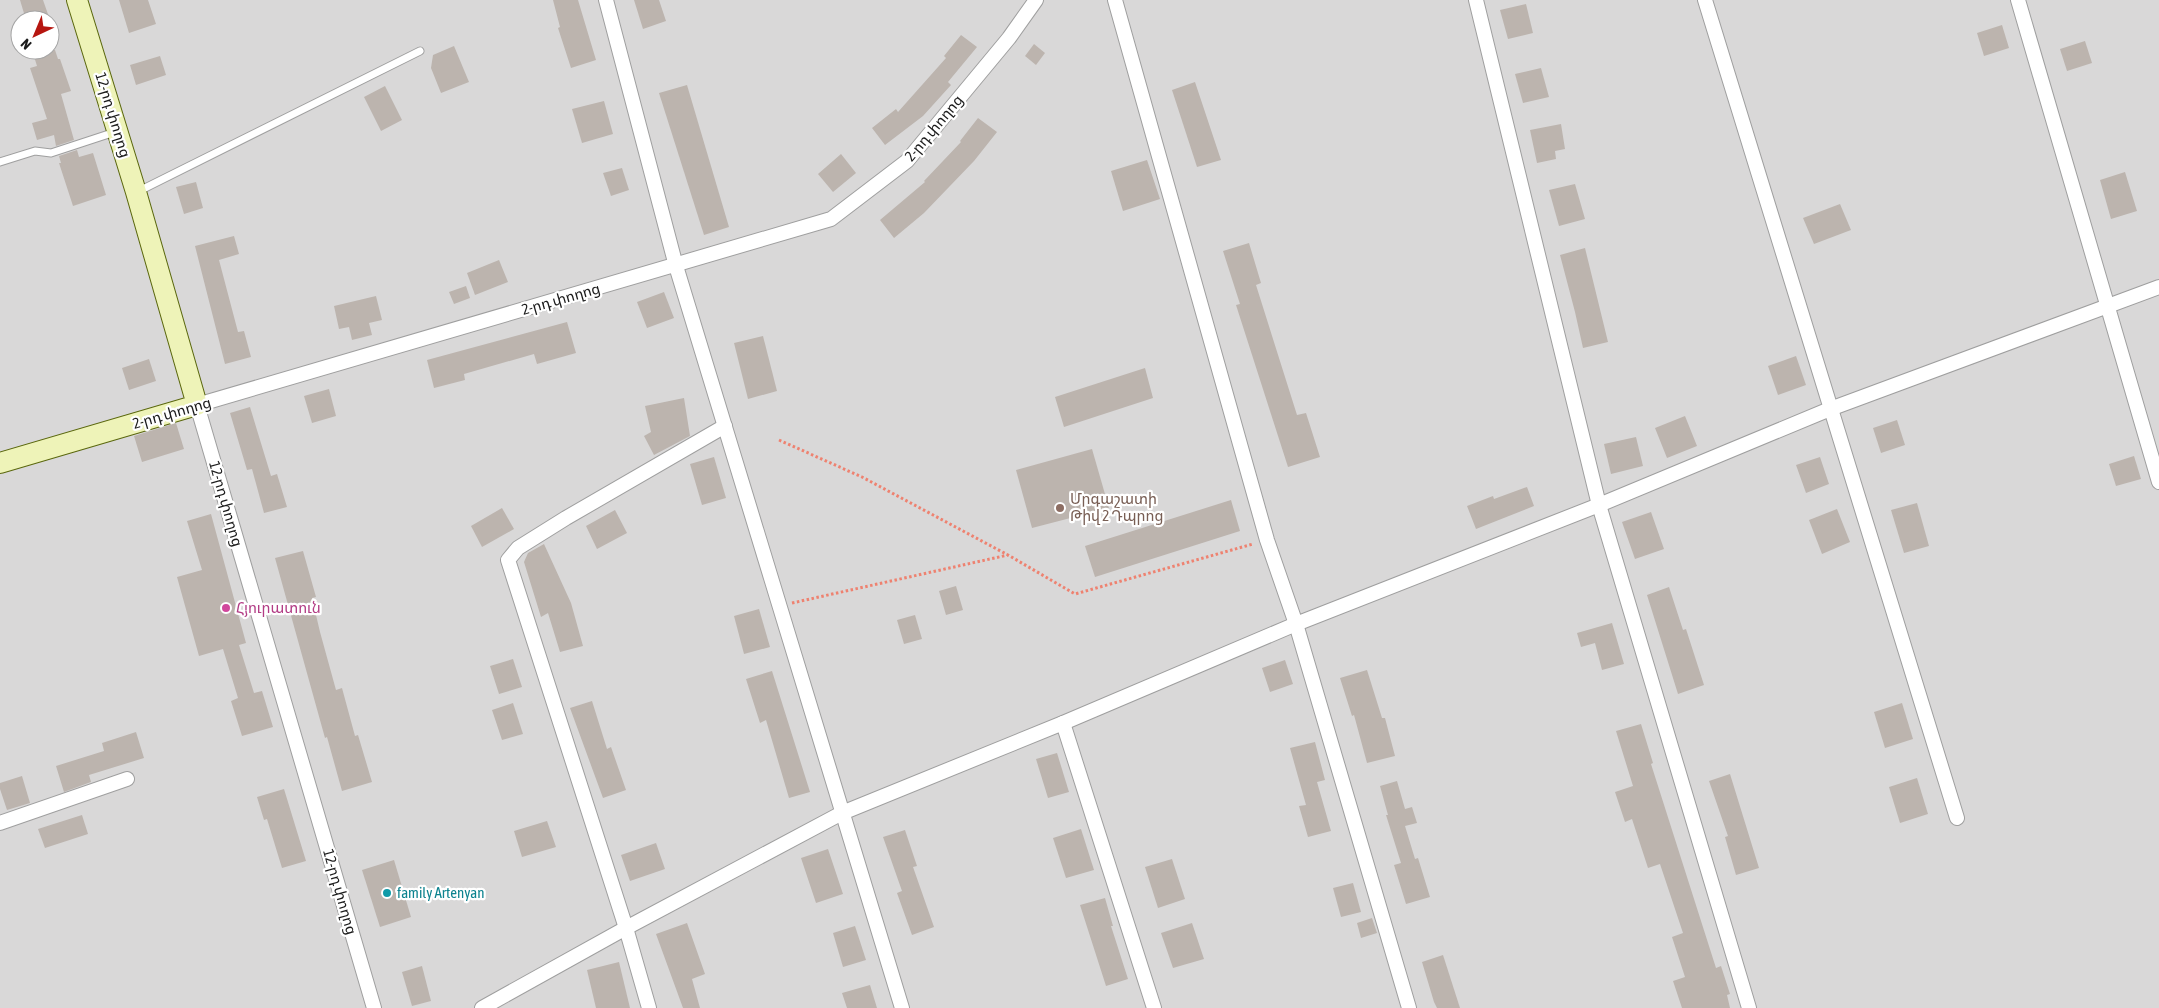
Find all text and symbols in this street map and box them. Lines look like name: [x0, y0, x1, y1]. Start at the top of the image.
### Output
north arrow: [10, 10, 60, 60]
text: N: [17, 36, 34, 53]
street label: 12-րդ փողոց: [92, 70, 134, 160]
street label: 2-րդ փողոց: [901, 91, 967, 165]
street label: 2-րդ փողոց: [520, 279, 602, 319]
street label: 2-րդ փողոց: [131, 393, 213, 433]
street label: 12-րդ փողոց: [205, 459, 247, 549]
place label: Մրգաշատի Թիվ 2 Դպրոց: [1070, 490, 1163, 525]
marker: Մրգաշատի Թիվ 2 Դպրոց: [1054, 502, 1066, 514]
place label: Հյուրատուն: [236, 599, 321, 617]
marker: Հյուրատուն: [220, 602, 232, 614]
street label: 12-րդ փողոց: [319, 847, 361, 937]
place label: family Artenyan: [397, 884, 485, 901]
marker: family Artenyan: [381, 887, 393, 899]

